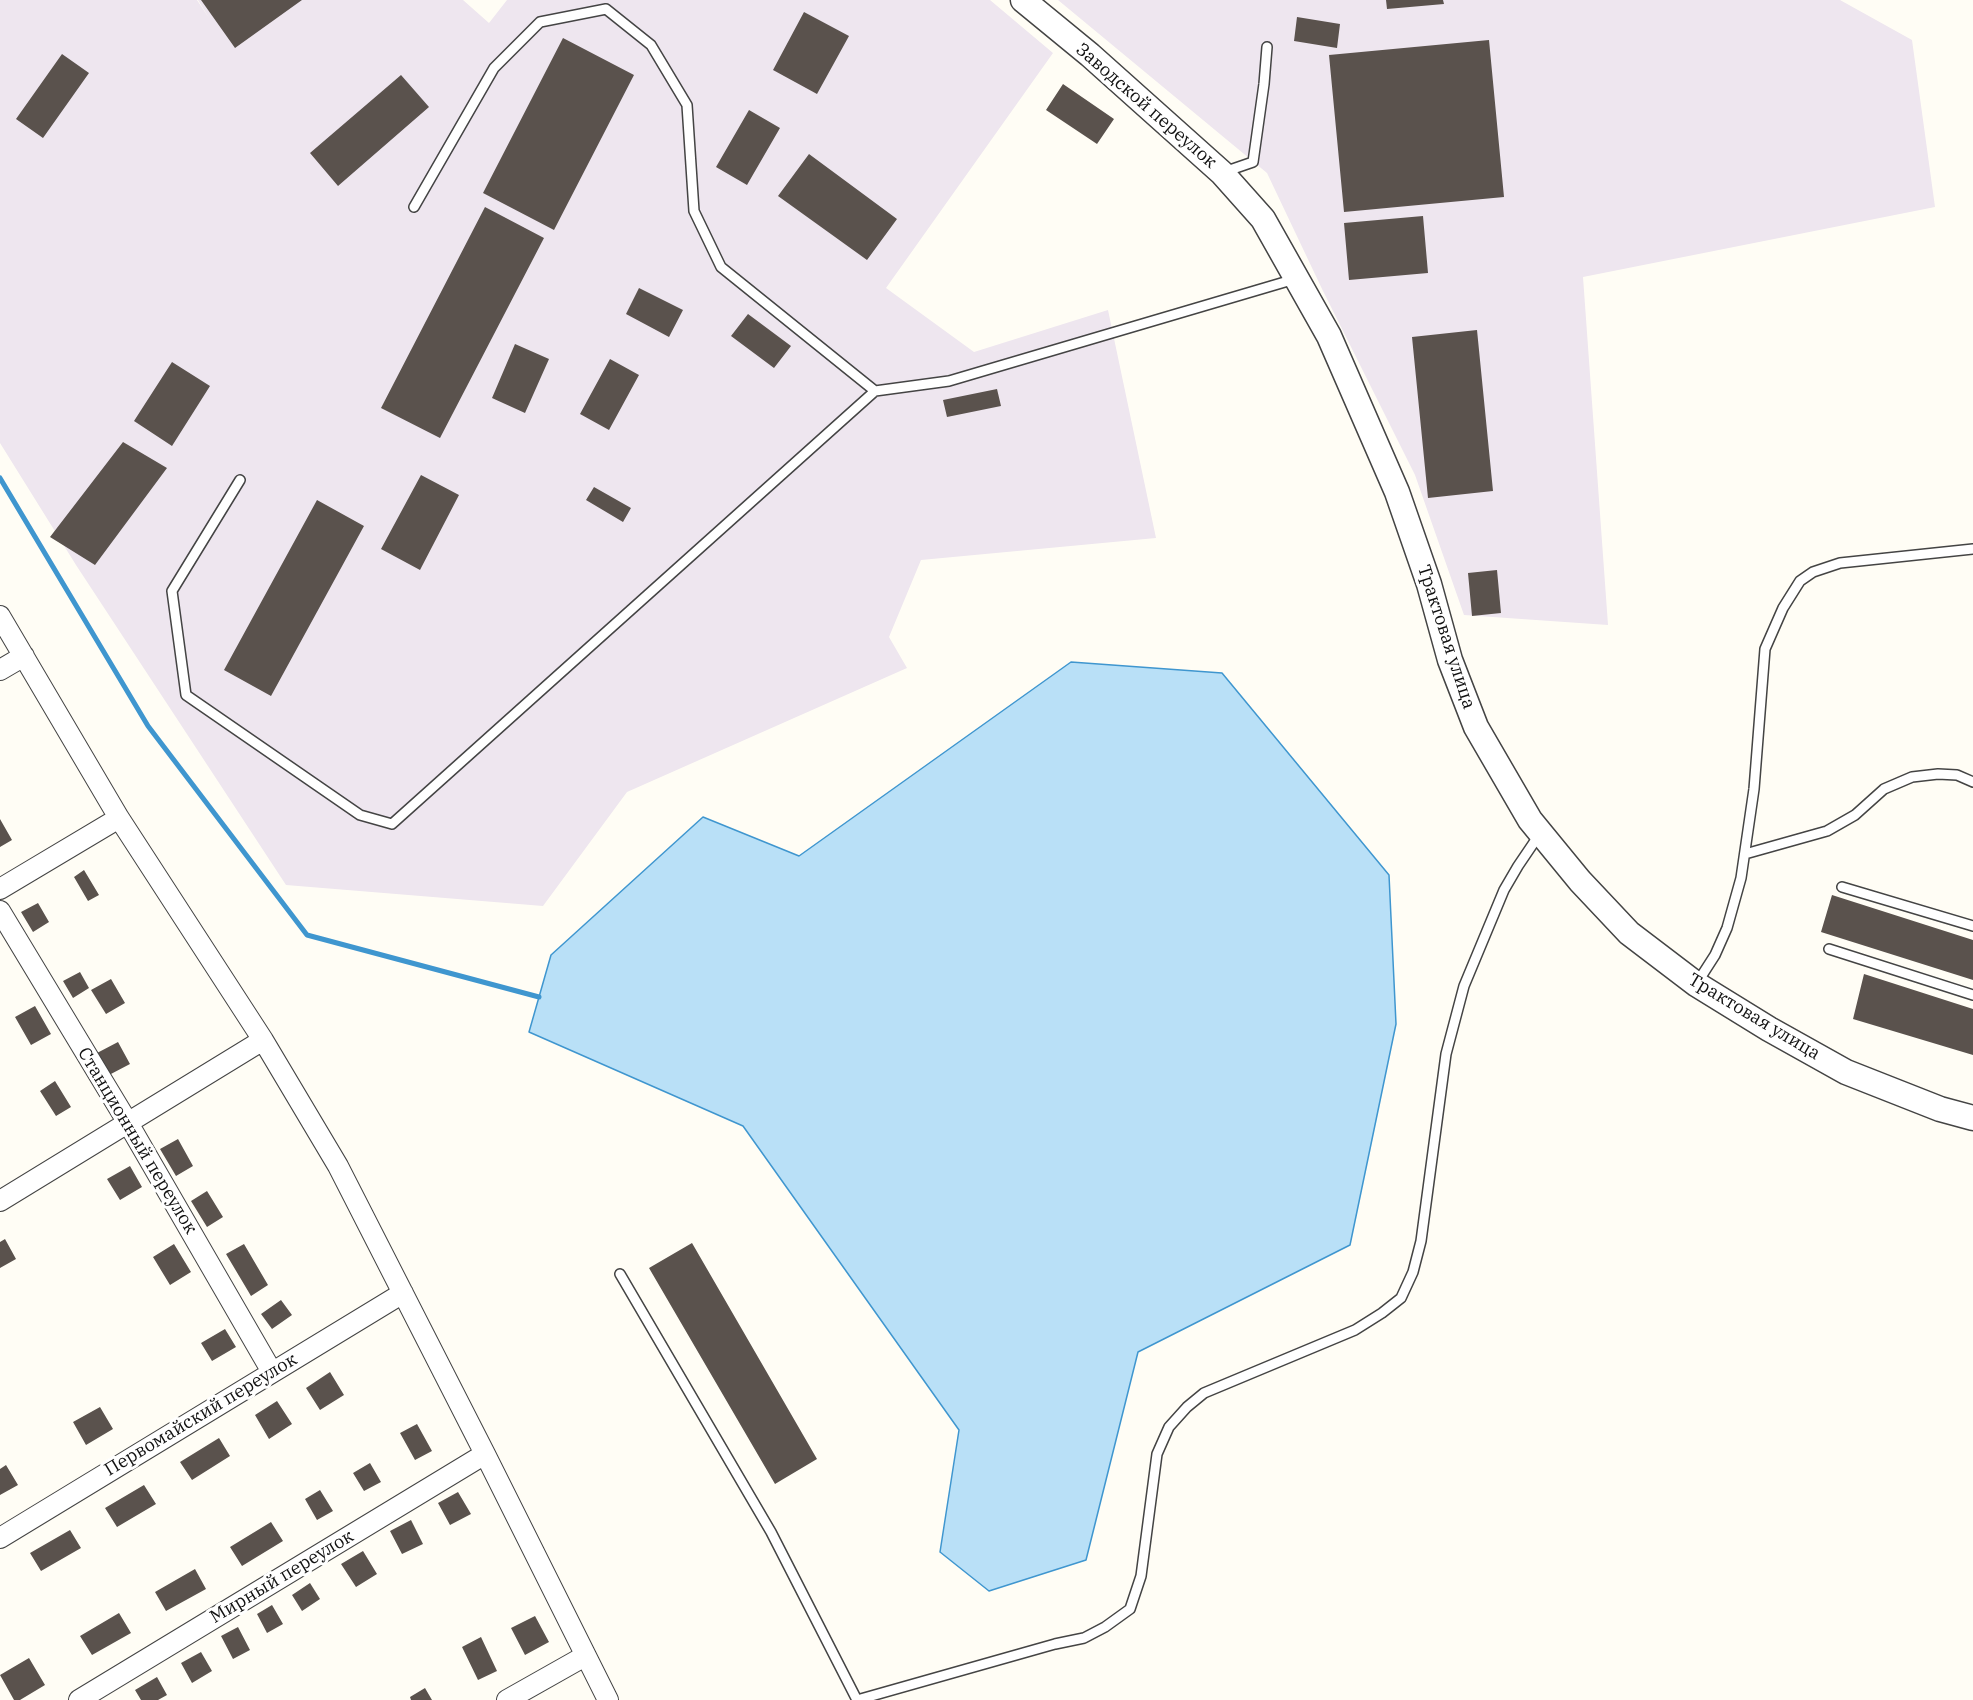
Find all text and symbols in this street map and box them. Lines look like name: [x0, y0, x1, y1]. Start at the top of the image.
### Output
street label: Заводской переулок: [1071, 39, 1221, 173]
street label: Трактовая улица: [1413, 562, 1479, 712]
street label: Трактовая улица: [1684, 969, 1824, 1065]
street label: Станционный переулок: [73, 1044, 201, 1238]
street label: Первомайский переулок: [101, 1349, 301, 1481]
street label: Мирный переулок: [206, 1526, 358, 1628]

